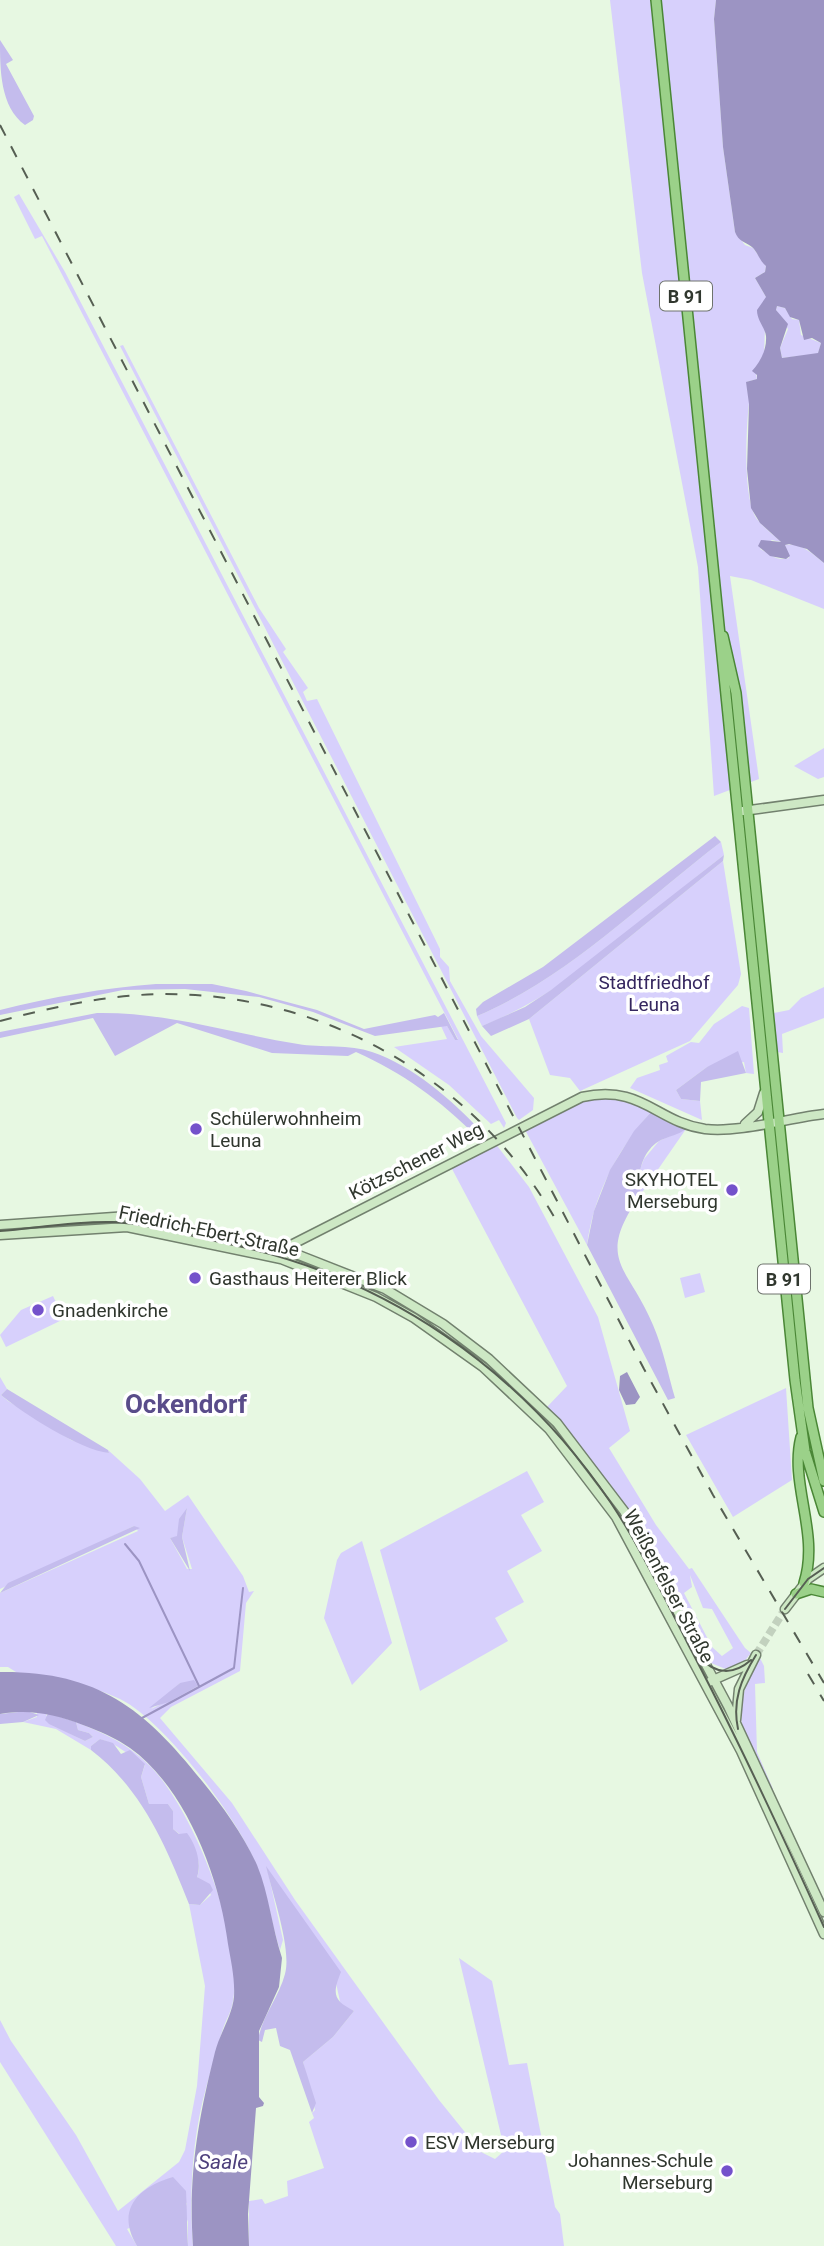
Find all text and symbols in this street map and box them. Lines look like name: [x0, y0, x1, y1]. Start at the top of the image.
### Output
road number: B 91: [660, 282, 712, 310]
park label: Stadtfriedhof Leuna: [598, 971, 710, 1016]
place label: Schülerwohnheim Leuna: [210, 1107, 361, 1152]
street label: Kötzschener Weg: [345, 1117, 487, 1205]
marker: Schülerwohnheim Leuna: [188, 1121, 204, 1137]
place label: SKYHOTEL Merseburg: [625, 1168, 718, 1213]
marker: SKYHOTEL Merseburg: [724, 1182, 740, 1198]
street label: Friedrich-Ebert-Straße: [117, 1201, 301, 1261]
road number: B 91: [758, 1264, 810, 1294]
place label: Gasthaus Heiterer Blick: [209, 1267, 407, 1290]
marker: Gasthaus Heiterer Blick: [187, 1270, 203, 1286]
place label: Gnadenkirche: [52, 1299, 168, 1322]
marker: Gnadenkirche: [30, 1302, 46, 1318]
district label: Ockendorf: [125, 1389, 248, 1419]
street label: Weißenfelser Straße: [619, 1505, 719, 1667]
place label: ESV Merseburg: [425, 2131, 555, 2154]
marker: ESV Merseburg: [403, 2134, 419, 2150]
place label: Johannes-Schule Merseburg: [568, 2149, 713, 2194]
water label: Saale: [198, 2150, 248, 2174]
marker: Johannes-Schule Merseburg: [719, 2163, 735, 2179]

